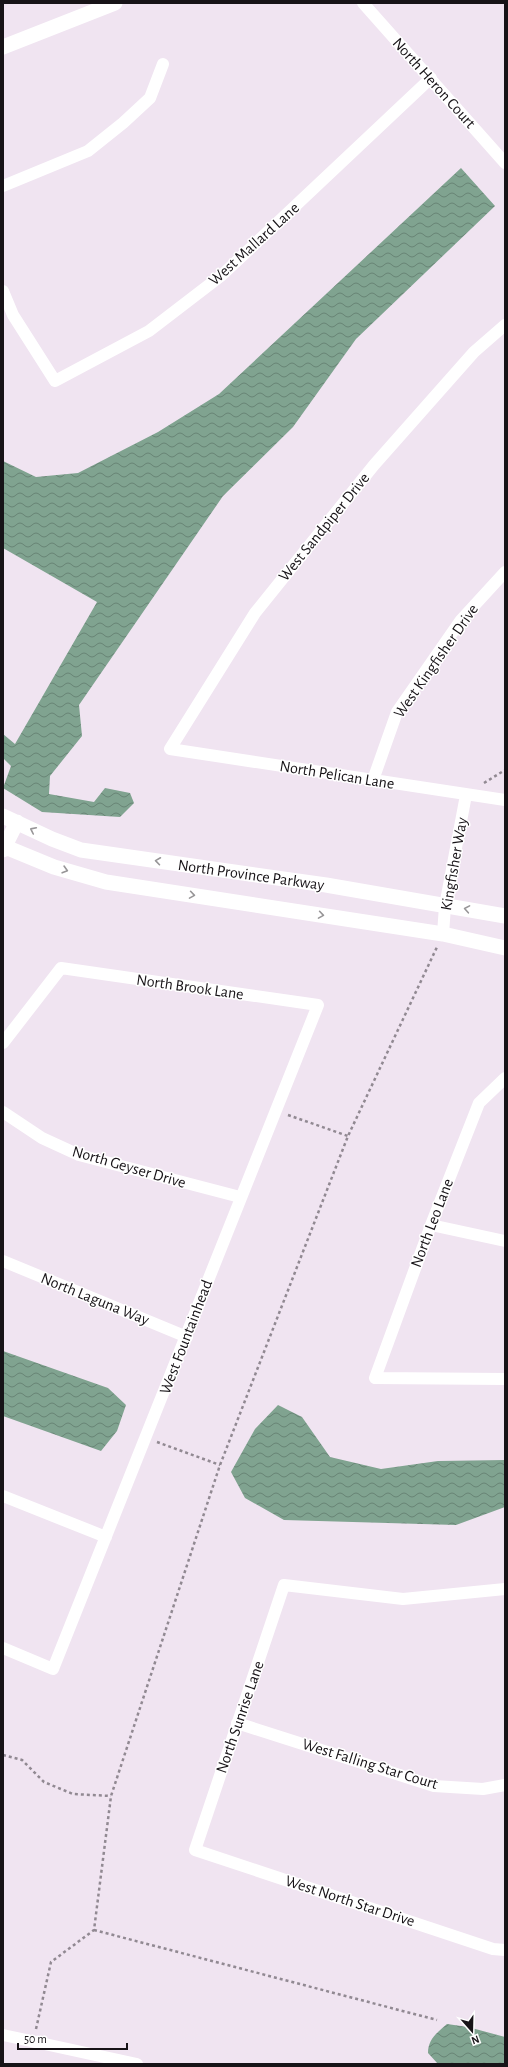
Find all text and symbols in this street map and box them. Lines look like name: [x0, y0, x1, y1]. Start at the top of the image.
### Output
street label: North Heron Court: [389, 35, 479, 131]
street label: West Mallard Lane: [206, 200, 302, 288]
street label: West Sandpiper Drive: [276, 470, 372, 584]
street label: West Kingfisher Drive: [391, 601, 481, 721]
street label: North Pelican Lane: [278, 758, 396, 792]
street label: Kingfisher Way: [438, 816, 471, 912]
one-way arrow: [30, 827, 37, 835]
one-way arrow: [155, 857, 161, 866]
street label: North Province Parkway: [177, 857, 325, 894]
one-way arrow: [61, 865, 68, 874]
one-way arrow: [189, 891, 196, 899]
one-way arrow: [463, 905, 470, 914]
one-way arrow: [318, 910, 324, 919]
street label: North Brook Lane: [135, 972, 245, 1002]
street label: North Geyser Drive: [70, 1143, 188, 1192]
street label: North Leo Lane: [408, 1177, 456, 1269]
street label: North Laguna Way: [38, 1270, 152, 1329]
street label: West Fountainhead: [157, 1278, 215, 1396]
street label: North Sunrise Lane: [213, 1659, 267, 1775]
street label: West Falling Star Court: [300, 1736, 440, 1792]
street label: West North Star Drive: [283, 1873, 417, 1929]
north arrow: [452, 2011, 492, 2051]
scale bar: [18, 2025, 127, 2051]
text: 50 m: [24, 2033, 47, 2045]
text: N: [470, 2033, 481, 2046]

